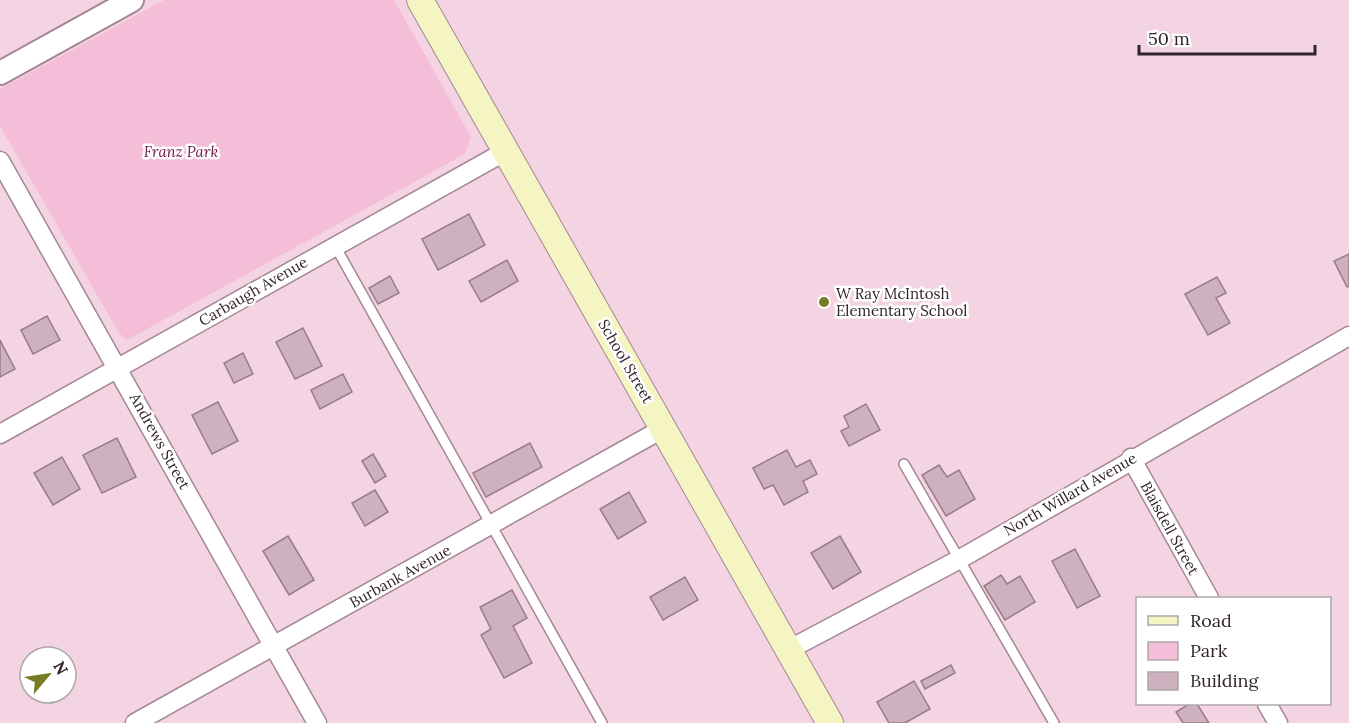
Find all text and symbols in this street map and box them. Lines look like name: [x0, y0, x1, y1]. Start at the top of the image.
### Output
scale bar: [1139, 18, 1314, 56]
text: 50 m: [1148, 27, 1190, 50]
park label: Franz Park: [144, 142, 218, 161]
street label: Carbaugh Avenue: [195, 252, 311, 330]
place label: W Ray McIntosh Elementary School: [836, 284, 967, 320]
marker: W Ray McIntosh Elementary School: [817, 295, 831, 309]
street label: School Street: [594, 316, 658, 406]
street label: Andrews Street: [125, 389, 194, 493]
street label: North Willard Avenue: [1000, 448, 1140, 540]
street label: Blaisdell Street: [1137, 478, 1204, 578]
street label: Burbank Avenue: [346, 540, 454, 612]
legend: [1136, 597, 1331, 705]
text: Road: [1190, 609, 1232, 632]
text: Park: [1190, 639, 1228, 662]
north arrow: [18, 645, 78, 705]
text: N: [49, 657, 73, 678]
text: Building: [1190, 669, 1260, 692]

